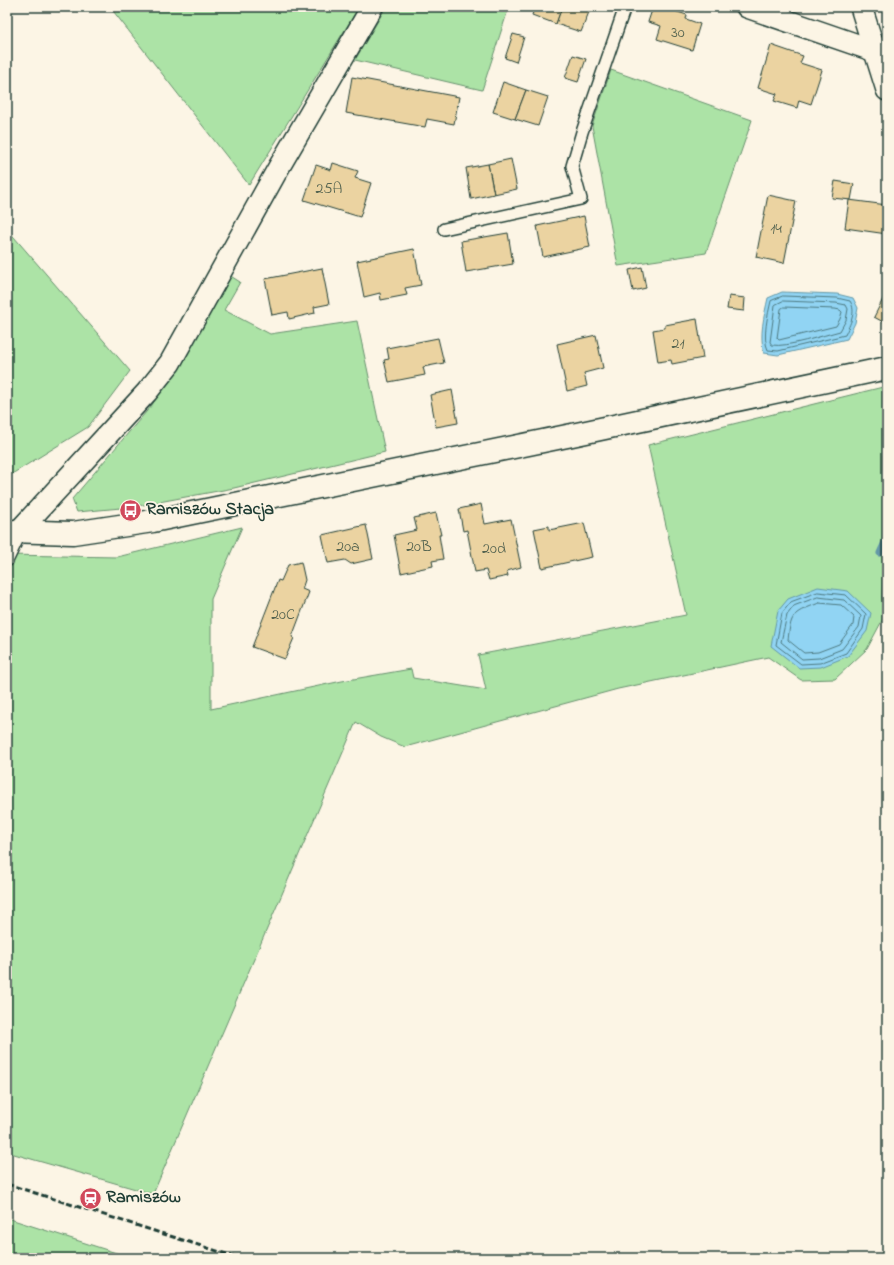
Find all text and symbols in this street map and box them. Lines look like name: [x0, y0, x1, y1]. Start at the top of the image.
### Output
house number: 30: [671, 21, 685, 45]
house number: 25A: [316, 177, 343, 201]
house number: 14: [770, 217, 782, 241]
house number: 21: [671, 332, 685, 356]
bus stop icon: Ramiszów Stacja: [118, 497, 144, 523]
place label: Ramiszów Stacja: [146, 497, 274, 523]
house number: 20a: [336, 535, 360, 559]
house number: 20B: [406, 535, 432, 559]
house number: 20d: [482, 537, 506, 561]
house number: 20C: [271, 603, 295, 627]
station icon: Ramiszów: [77, 1185, 103, 1211]
place label: Ramiszów: [106, 1185, 181, 1211]

